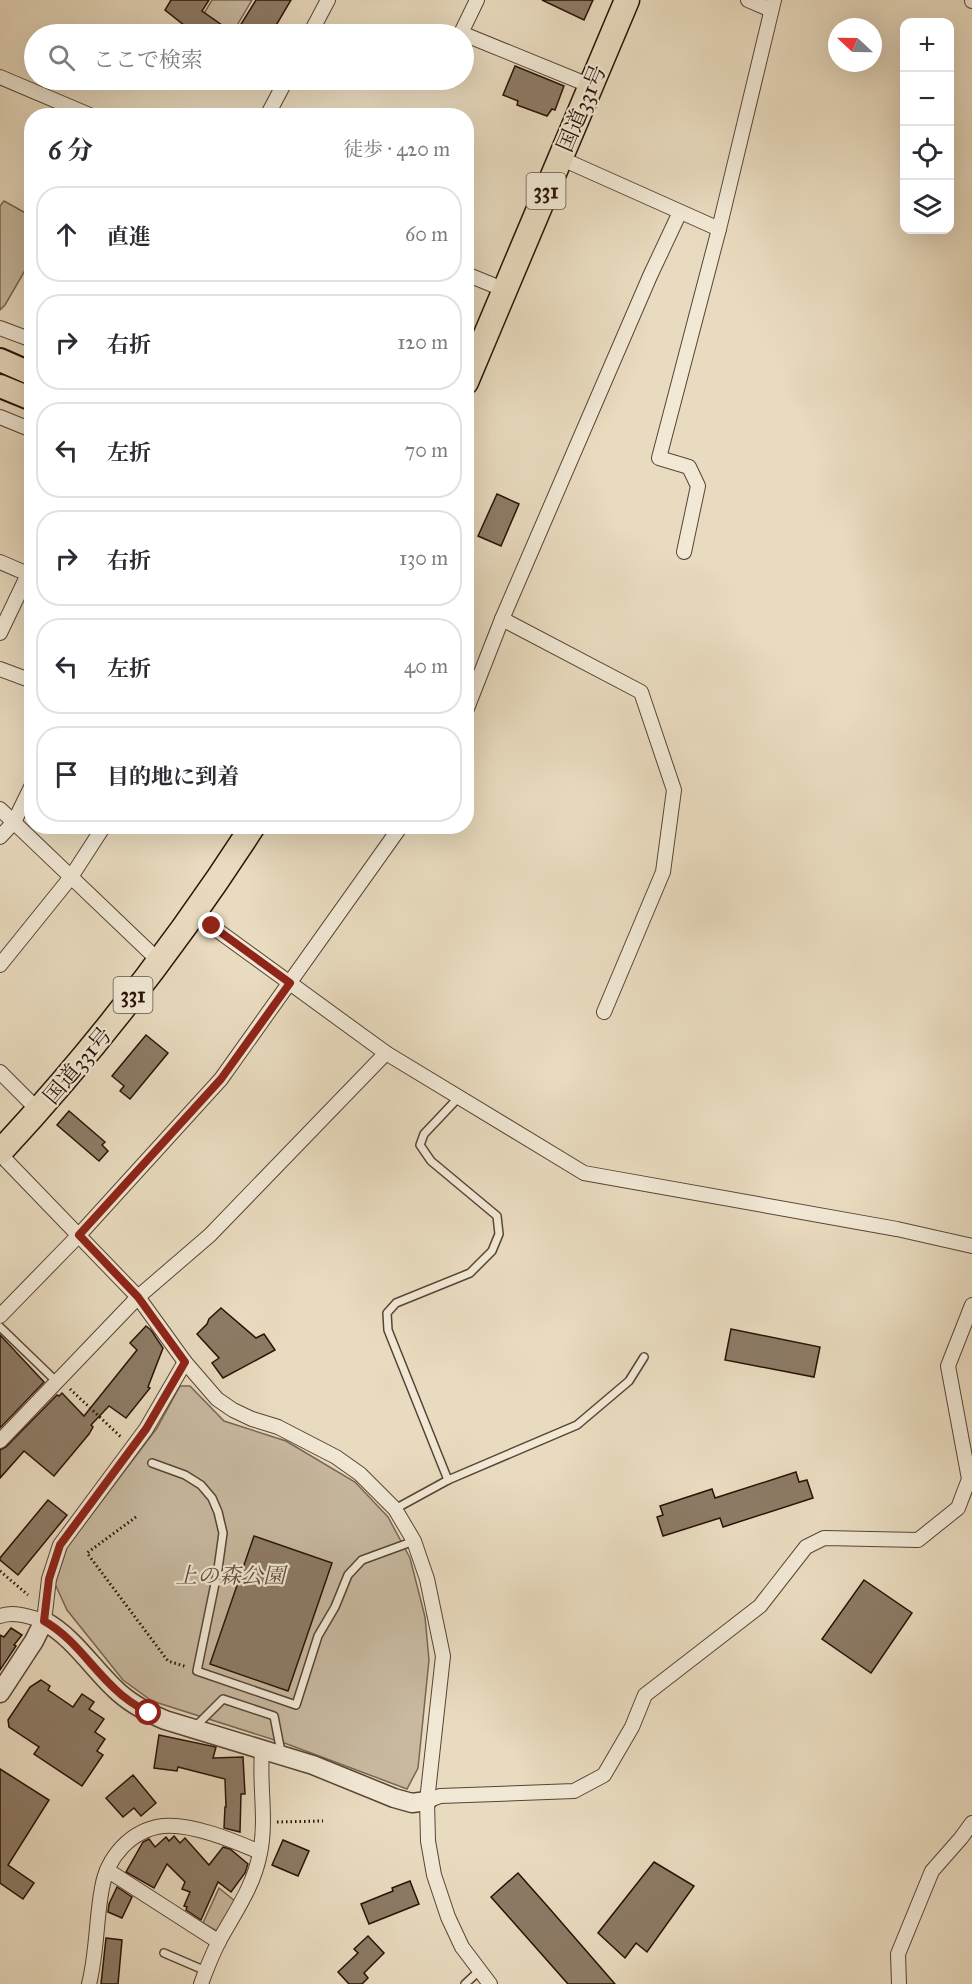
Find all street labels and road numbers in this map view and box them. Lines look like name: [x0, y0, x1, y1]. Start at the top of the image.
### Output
street label: 国道331号: [551, 60, 612, 156]
road number: 331: [526, 173, 566, 209]
road number: 331: [114, 977, 152, 1013]
street label: 国道331号: [37, 1021, 117, 1109]

